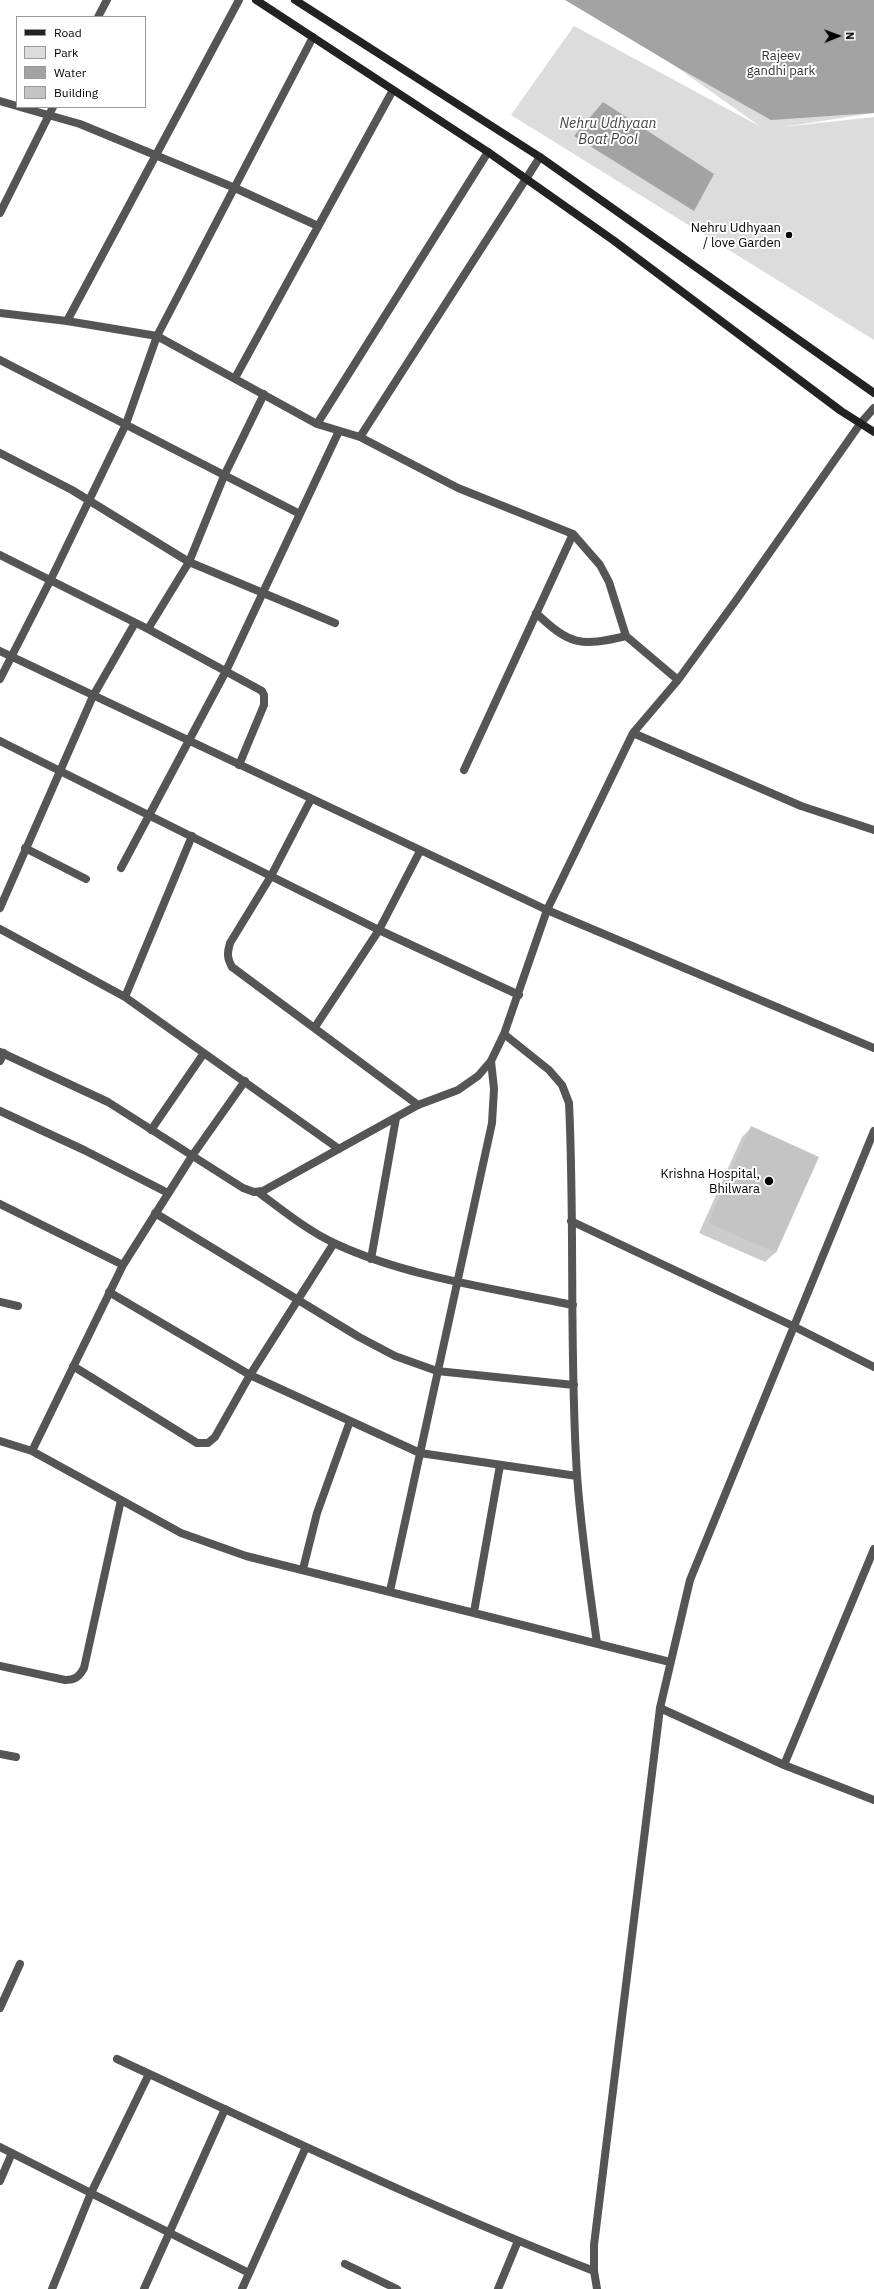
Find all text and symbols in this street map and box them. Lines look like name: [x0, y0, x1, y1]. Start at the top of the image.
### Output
legend: [16, 16, 146, 108]
north arrow: [818, 16, 858, 56]
text: Road: [54, 25, 82, 40]
text: N: [843, 32, 857, 40]
text: Park: [54, 45, 78, 60]
park label: Rajeev gandhi park: [747, 48, 815, 79]
text: Water: [54, 65, 86, 80]
text: Building: [54, 85, 98, 100]
water label: Nehru Udhyaan Boat Pool: [560, 116, 656, 148]
place label: Nehru Udhyaan / love Garden: [691, 220, 781, 251]
marker: Nehru Udhyaan / love Garden: [784, 230, 794, 240]
place label: Krishna Hospital, Bhilwara: [660, 1166, 760, 1197]
marker: Krishna Hospital, Bhilwara: [763, 1175, 775, 1187]

